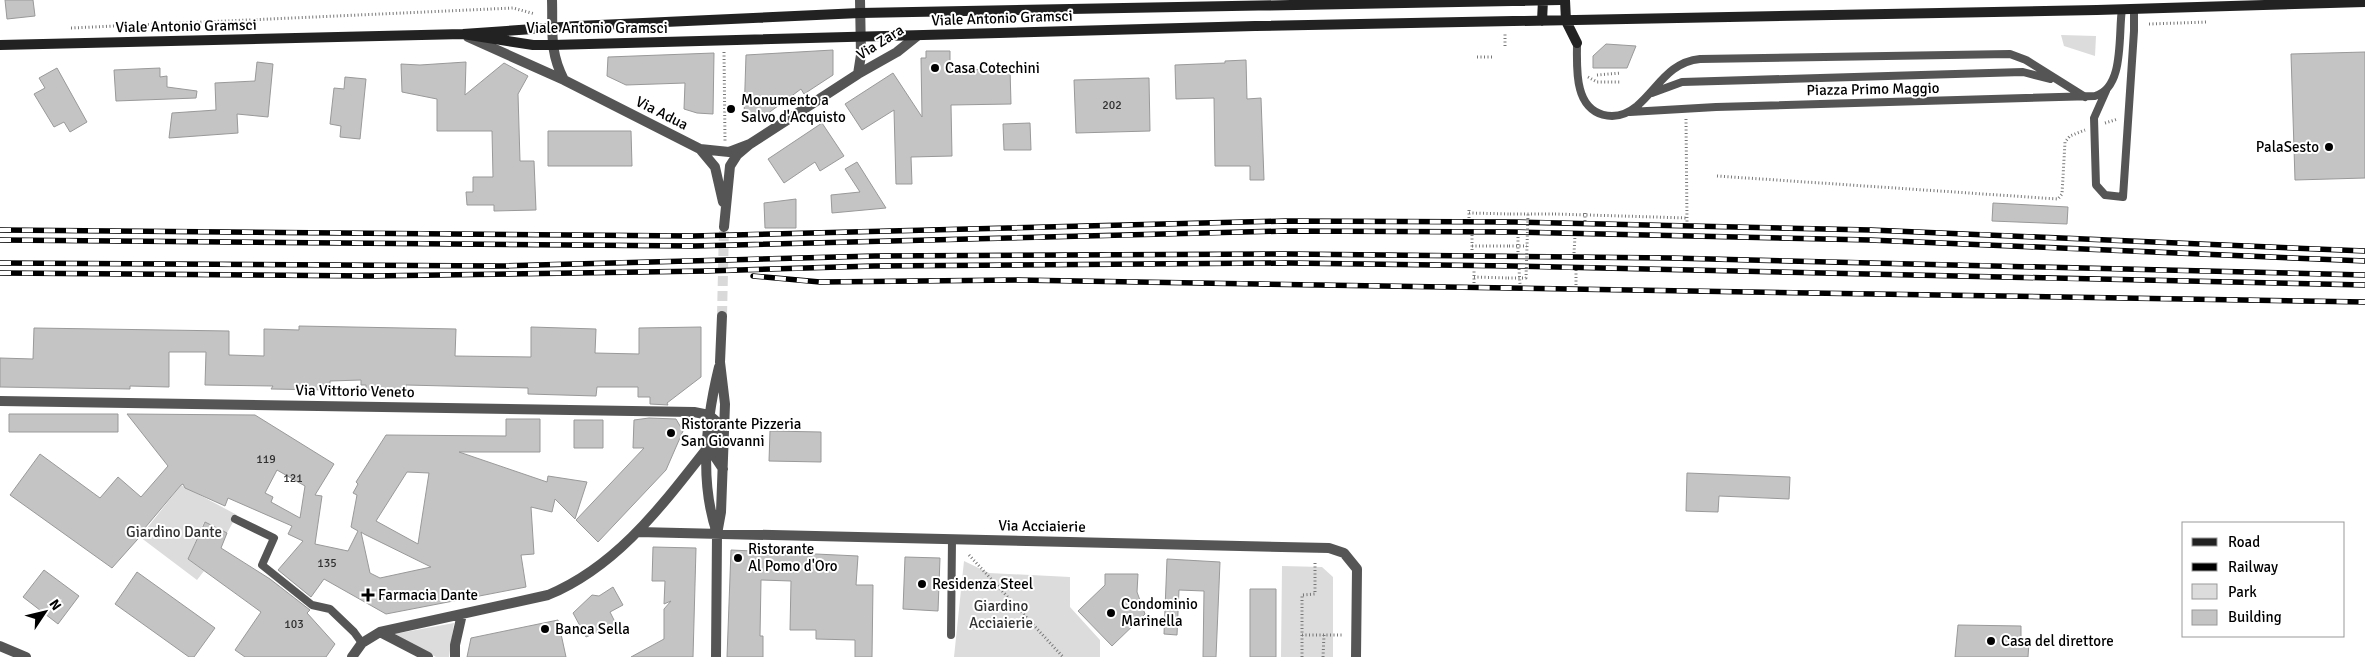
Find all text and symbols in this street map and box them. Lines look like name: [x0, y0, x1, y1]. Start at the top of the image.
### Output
street label: Viale Antonio Gramsci: [931, 7, 1073, 29]
street label: Viale Antonio Gramsci: [115, 16, 257, 36]
street label: Viale Antonio Gramsci: [526, 19, 668, 37]
street label: Via Zara: [853, 20, 907, 64]
place label: Casa Cotechini: [945, 59, 1040, 77]
marker: Casa Cotechini: [929, 62, 941, 74]
street label: Piazza Primo Maggio: [1806, 79, 1940, 99]
place label: Monumento a Salvo d'Acquisto: [741, 91, 846, 126]
street label: Via Adua: [633, 92, 691, 134]
house number: 202: [1102, 98, 1122, 113]
marker: Monumento a Salvo d'Acquisto: [725, 103, 737, 115]
place label: PalaSesto: [2256, 138, 2319, 156]
marker: PalaSesto: [2323, 141, 2335, 153]
street label: Via Vittorio Veneto: [295, 381, 415, 401]
place label: Ristorante Pizzeria San Giovanni: [681, 415, 801, 450]
marker: Ristorante Pizzeria San Giovanni: [665, 427, 677, 439]
house number: 119: [256, 452, 276, 467]
house number: 121: [283, 471, 303, 486]
street label: Via Acciaierie: [998, 516, 1086, 536]
legend: [2182, 522, 2345, 637]
park label: Giardino Dante: [126, 523, 222, 541]
text: Road: [2228, 533, 2260, 551]
place label: Ristorante Al Pomo d'Oro: [748, 540, 838, 575]
marker: Ristorante Al Pomo d'Oro: [732, 552, 744, 564]
house number: 135: [317, 556, 337, 571]
text: Railway: [2228, 558, 2278, 576]
place label: Residenza Steel: [932, 575, 1033, 593]
marker: Residenza Steel: [916, 578, 928, 590]
text: Park: [2228, 583, 2257, 601]
place label: Farmacia Dante: [378, 586, 478, 604]
north arrow: [20, 587, 70, 637]
marker: Farmacia Dante: [362, 589, 374, 601]
place label: Condominio Marinella: [1121, 595, 1198, 630]
text: N: [45, 596, 65, 614]
park label: Giardino Acciaierie: [969, 597, 1033, 632]
marker: Condominio Marinella: [1105, 607, 1117, 619]
text: Building: [2228, 608, 2282, 626]
house number: 103: [284, 617, 304, 632]
place label: Banca Sella: [555, 620, 630, 638]
marker: Banca Sella: [539, 623, 551, 635]
place label: Casa del direttore: [2001, 632, 2114, 650]
marker: Casa del direttore: [1985, 635, 1997, 647]

